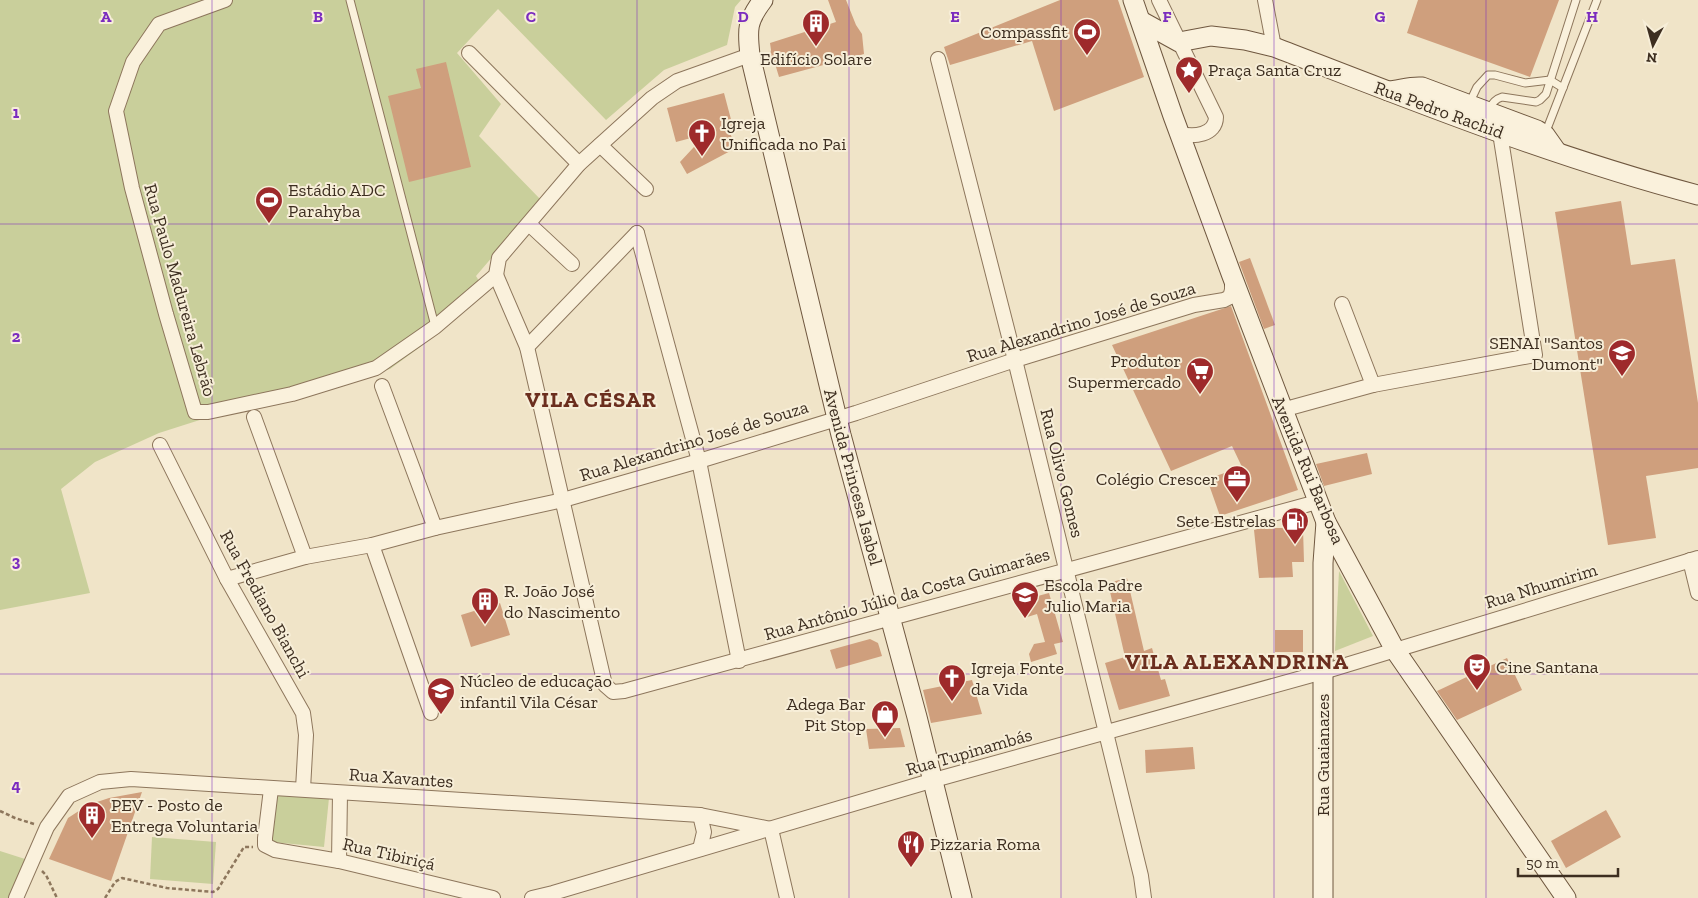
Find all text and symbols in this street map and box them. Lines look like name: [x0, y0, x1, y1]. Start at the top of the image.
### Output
text: A: [101, 7, 112, 26]
text: B: [313, 7, 323, 26]
text: C: [526, 7, 536, 26]
text: D: [737, 7, 749, 26]
text: E: [950, 7, 960, 26]
text: F: [1162, 7, 1172, 26]
text: G: [1375, 7, 1386, 26]
text: H: [1586, 7, 1598, 26]
building icon: Edifício Solare: [801, 8, 831, 47]
sports icon: Compassfit: [1072, 17, 1102, 56]
north arrow: [1628, 20, 1678, 70]
place label: Compassfit: [980, 21, 1068, 43]
place label: Edifício Solare: [760, 48, 872, 70]
text: N: [1645, 48, 1658, 66]
place icon: Praça Santa Cruz: [1174, 55, 1204, 94]
place label: Praça Santa Cruz: [1208, 59, 1341, 81]
street label: Rua Pedro Rachid: [1371, 76, 1507, 144]
text: 1: [13, 103, 20, 122]
place label: Igreja Unificada no Pai: [721, 112, 846, 155]
church icon: Igreja Unificada no Pai: [687, 118, 717, 157]
place label: Estádio ADC Parahyba: [288, 179, 386, 222]
street label: Rua Paulo Madureira Lebrão: [139, 181, 221, 399]
sports icon: Estádio ADC Parahyba: [254, 185, 284, 224]
street label: Rua Alexandrino José de Souza: [964, 277, 1198, 367]
text: 2: [12, 327, 21, 346]
place label: SENAI "Santos Dumont": [1489, 332, 1603, 375]
school or university icon: SENAI "Santos Dumont": [1607, 338, 1637, 377]
place label: Produtor Supermercado: [1068, 350, 1181, 393]
supermarket icon: Produtor Supermercado: [1185, 356, 1215, 395]
district label: VILA CÉSAR: [525, 386, 657, 413]
street label: Avenida Princesa Isabel: [819, 386, 887, 568]
street label: Avenida Rui Barbosa: [1267, 392, 1349, 548]
street label: Rua Alexandrino José de Souza: [577, 396, 811, 486]
street label: Rua Olivo Gomes: [1035, 406, 1089, 540]
office icon: Colégio Crescer: [1222, 464, 1252, 503]
place label: Colégio Crescer: [1096, 468, 1218, 490]
fuel station icon: Sete Estrelas: [1280, 506, 1310, 545]
place label: Sete Estrelas: [1176, 510, 1276, 532]
street label: Rua Frediano Bianchi: [215, 526, 315, 682]
street label: Rua Antônio Júlio da Costa Guimarães: [762, 543, 1052, 645]
text: 3: [12, 552, 21, 571]
street label: Rua Nhumirim: [1482, 558, 1600, 613]
place label: Escola Padre Julio Maria: [1044, 574, 1142, 617]
place label: R. João José do Nascimento: [504, 580, 620, 623]
school or university icon: Escola Padre Julio Maria: [1010, 580, 1040, 619]
building icon: R. João José do Nascimento: [470, 586, 500, 625]
district label: VILA ALEXANDRINA: [1125, 648, 1349, 675]
theatre icon: Cine Santana: [1462, 652, 1492, 691]
place label: Cine Santana: [1496, 656, 1599, 678]
place label: Igreja Fonte da Vida: [971, 657, 1064, 700]
church icon: Igreja Fonte da Vida: [937, 663, 967, 702]
place label: Núcleo de educação infantil Vila César: [460, 670, 612, 713]
school or university icon: Núcleo de educação infantil Vila César: [426, 676, 456, 715]
place label: Adega Bar Pit Stop: [786, 693, 866, 736]
street label: Rua Guaianazes: [1312, 694, 1334, 816]
shop icon: Adega Bar Pit Stop: [870, 699, 900, 738]
street label: Rua Tupinambás: [903, 723, 1035, 781]
street label: Rua Xavantes: [348, 763, 454, 793]
text: 4: [11, 776, 21, 795]
place label: PEV - Posto de Entrega Voluntaria: [111, 794, 259, 837]
building icon: PEV - Posto de Entrega Voluntaria: [77, 800, 107, 839]
restaurant icon: Pizzaria Roma: [896, 829, 926, 868]
street label: Rua Tibiriçá: [341, 833, 438, 875]
place label: Pizzaria Roma: [930, 833, 1041, 855]
scale bar: [1518, 846, 1618, 878]
text: 50 m: [1526, 854, 1559, 872]

